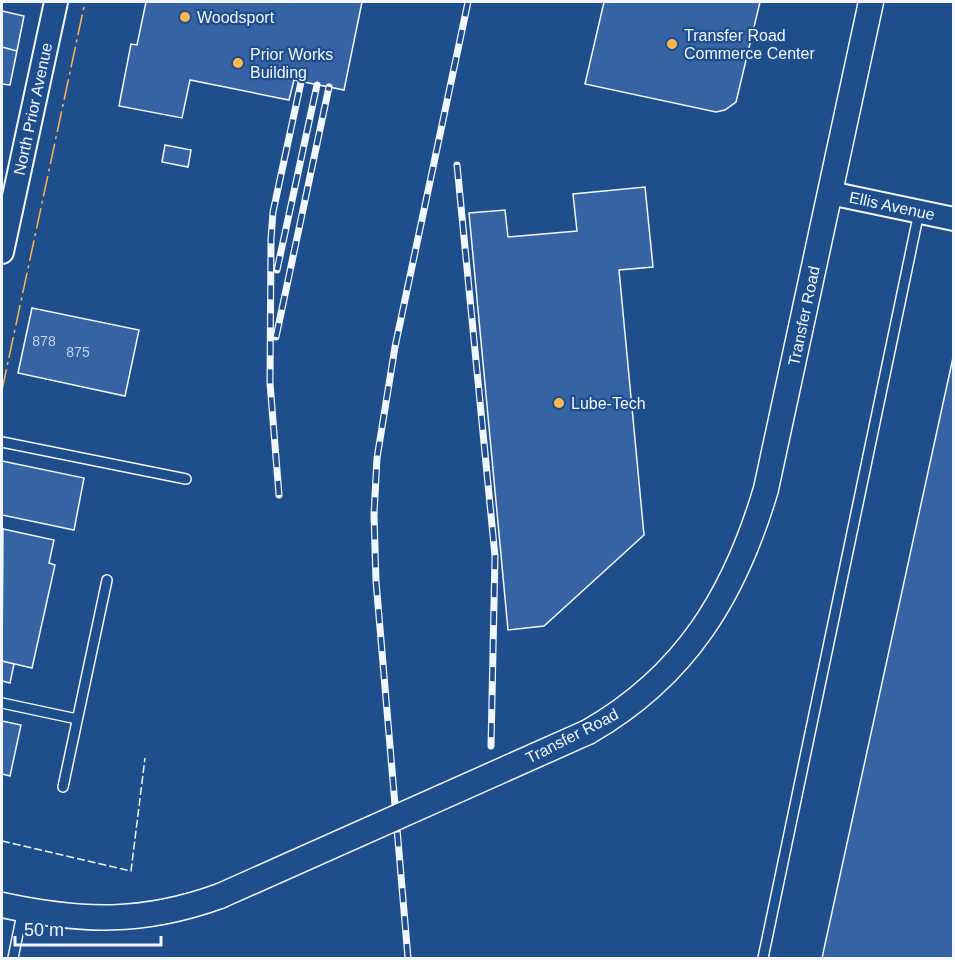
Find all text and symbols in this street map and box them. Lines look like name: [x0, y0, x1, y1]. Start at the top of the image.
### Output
place label: Woodsport: [197, 9, 275, 26]
marker: Woodsport: [178, 10, 192, 24]
place label: Transfer Road Commerce Center: [684, 27, 815, 62]
marker: Transfer Road Commerce Center: [665, 37, 679, 51]
street label: North Prior Avenue: [11, 41, 55, 177]
place label: Prior Works Building: [250, 46, 333, 81]
marker: Prior Works Building: [231, 56, 245, 70]
street label: Ellis Avenue: [848, 189, 936, 223]
street label: Transfer Road: [785, 265, 823, 367]
house number: 878: [32, 333, 56, 349]
house number: 875: [66, 344, 90, 360]
place label: Lube-Tech: [571, 395, 646, 412]
marker: Lube-Tech: [552, 396, 566, 410]
street label: Transfer Road: [523, 705, 621, 767]
scale bar: [15, 909, 160, 947]
text: 50 m: [24, 920, 64, 940]

